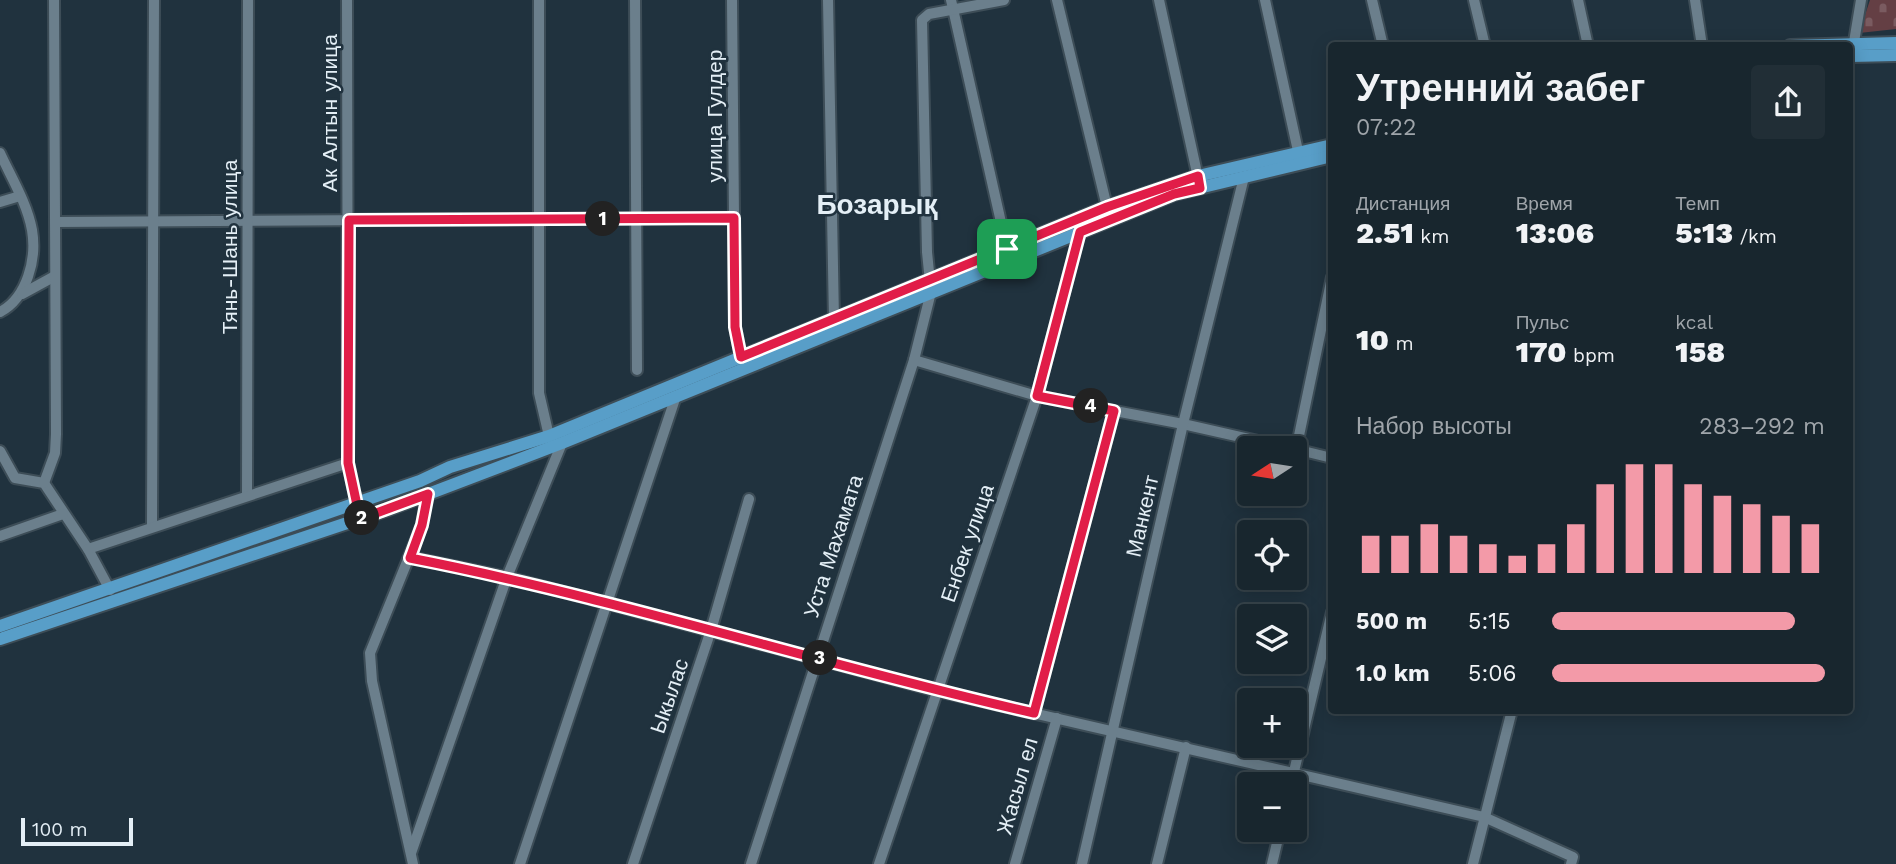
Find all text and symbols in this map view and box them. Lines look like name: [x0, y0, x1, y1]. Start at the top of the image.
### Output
street label: Ак Алтын улица: [317, 34, 342, 192]
street label: улица Гулдер: [702, 50, 727, 182]
button: share: [1751, 65, 1825, 139]
text: Утренний забег: [1356, 66, 1645, 110]
text: 07:22: [1356, 114, 1416, 141]
street label: Тянь-Шань улица: [217, 159, 242, 334]
district label: Бозарық: [816, 188, 938, 221]
text: Дистанция: [1356, 192, 1450, 215]
text: Время: [1516, 192, 1573, 215]
text: Темп: [1675, 192, 1720, 215]
pin: 1: [586, 202, 620, 236]
text: 1: [598, 207, 607, 230]
text: 2.51: [1356, 215, 1414, 250]
text: 13:06: [1516, 215, 1594, 250]
text: 5:13: [1675, 215, 1733, 250]
pin: [977, 219, 1037, 279]
text: km: [1414, 225, 1449, 248]
text: /km: [1733, 225, 1777, 248]
icon: arrive: [988, 230, 1026, 268]
text: Пульс: [1516, 311, 1569, 334]
text: kcal: [1675, 311, 1713, 334]
text: 10: [1356, 322, 1389, 357]
text: m: [1389, 332, 1414, 355]
text: 170: [1516, 334, 1566, 369]
text: 158: [1675, 334, 1725, 369]
text: bpm: [1566, 344, 1615, 367]
pin: 4: [1074, 388, 1108, 424]
text: 4: [1084, 394, 1097, 417]
text: Набор высоты: [1356, 413, 1512, 440]
text: 283–292 m: [1699, 413, 1825, 440]
north arrow: [1237, 436, 1307, 506]
map controls: [1237, 436, 1307, 842]
street label: Уста Махамата: [798, 471, 868, 621]
street label: Манкент: [1120, 472, 1164, 559]
street label: Енбек улица: [935, 480, 999, 605]
pin: 2: [344, 500, 380, 536]
text: 2: [356, 506, 367, 529]
button: locate: [1237, 520, 1307, 590]
button: layers: [1237, 604, 1307, 674]
text: 500 m: [1356, 608, 1427, 635]
text: 5:15: [1468, 608, 1511, 635]
pin: 3: [802, 640, 838, 676]
text: 3: [814, 646, 825, 669]
street label: Ыкылас: [645, 655, 693, 737]
text: 1.0 km: [1356, 660, 1430, 687]
text: 5:06: [1468, 660, 1516, 687]
button: +: [1237, 688, 1307, 758]
street label: Жасыл ел: [991, 735, 1043, 837]
button: −: [1237, 772, 1307, 842]
scale bar: [21, 815, 133, 847]
text: 100 m: [32, 818, 88, 841]

